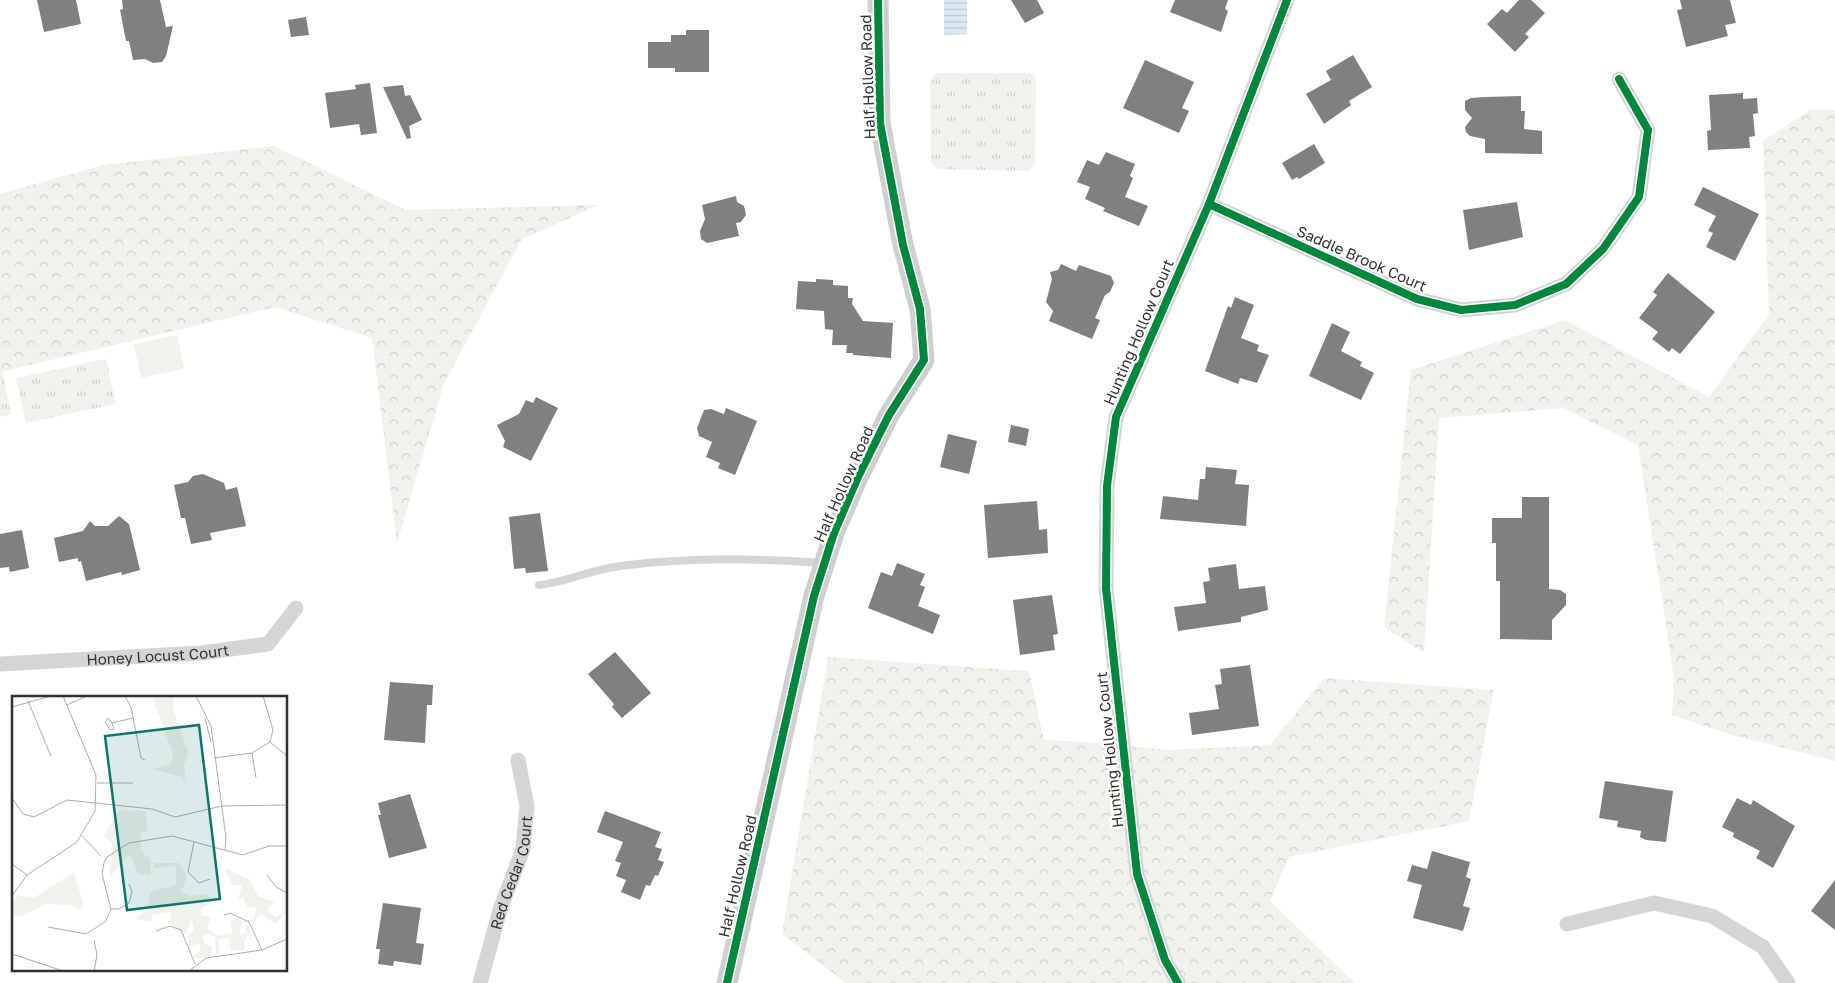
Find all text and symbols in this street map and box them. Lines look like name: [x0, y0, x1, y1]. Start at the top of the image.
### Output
street label: Half Hollow Road: [856, 14, 878, 140]
street label: Saddle Brook Court: [1294, 221, 1430, 295]
street label: Hunting Hollow Court: [1099, 256, 1177, 408]
street label: Half Hollow Road: [809, 423, 877, 545]
street label: Honey Locust Court: [86, 640, 230, 668]
street label: Hunting Hollow Court: [1092, 671, 1126, 829]
inset map: [12, 696, 288, 970]
street label: Half Hollow Road: [714, 813, 760, 939]
street label: Red Cedar Court: [486, 815, 535, 932]

